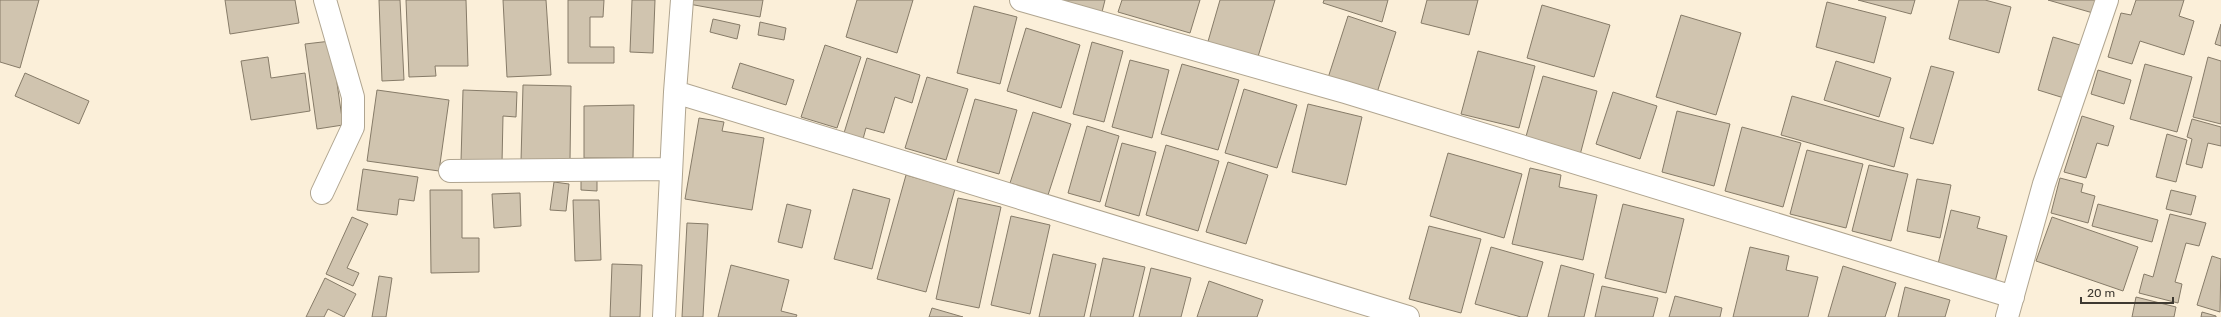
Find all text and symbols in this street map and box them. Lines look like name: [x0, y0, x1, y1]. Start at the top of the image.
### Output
scale bar: [2081, 279, 2173, 305]
text: 20 m: [2087, 286, 2115, 300]

